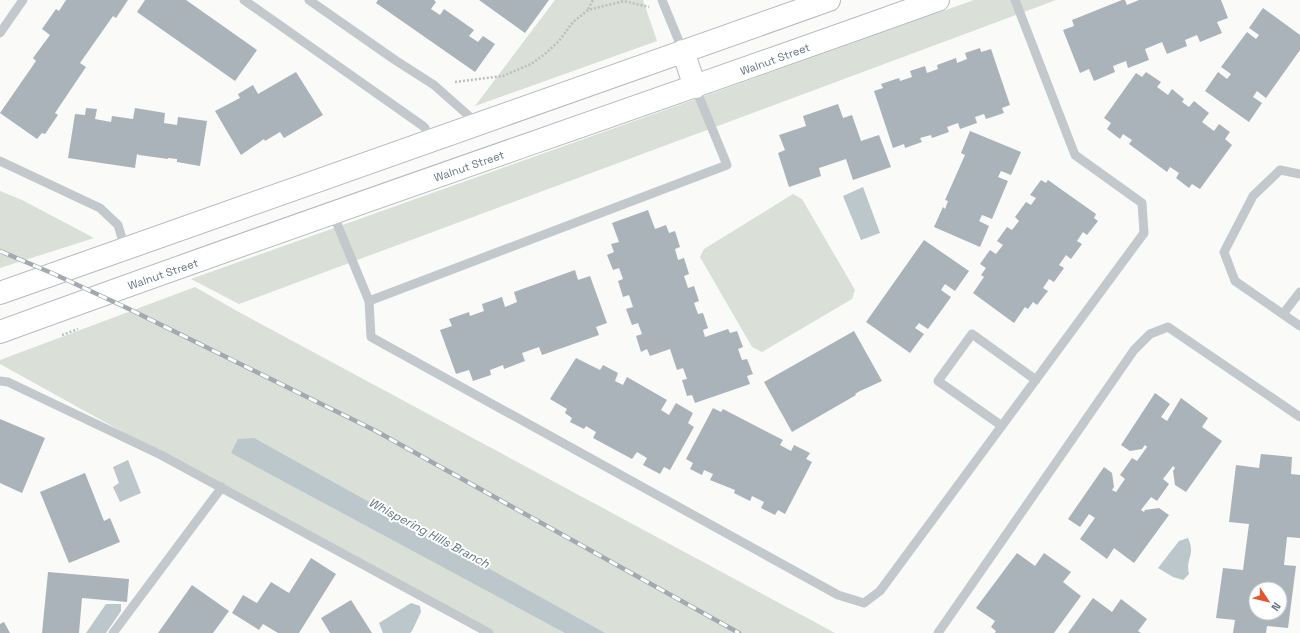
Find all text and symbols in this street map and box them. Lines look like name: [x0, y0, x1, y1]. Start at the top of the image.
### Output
street label: Walnut Street: [738, 40, 812, 78]
street label: Walnut Street: [432, 147, 506, 185]
street label: Walnut Street: [126, 255, 200, 293]
water label: Whispering Hills Branch: [366, 494, 493, 572]
north arrow: [1248, 581, 1288, 621]
text: N: [1268, 600, 1284, 614]

